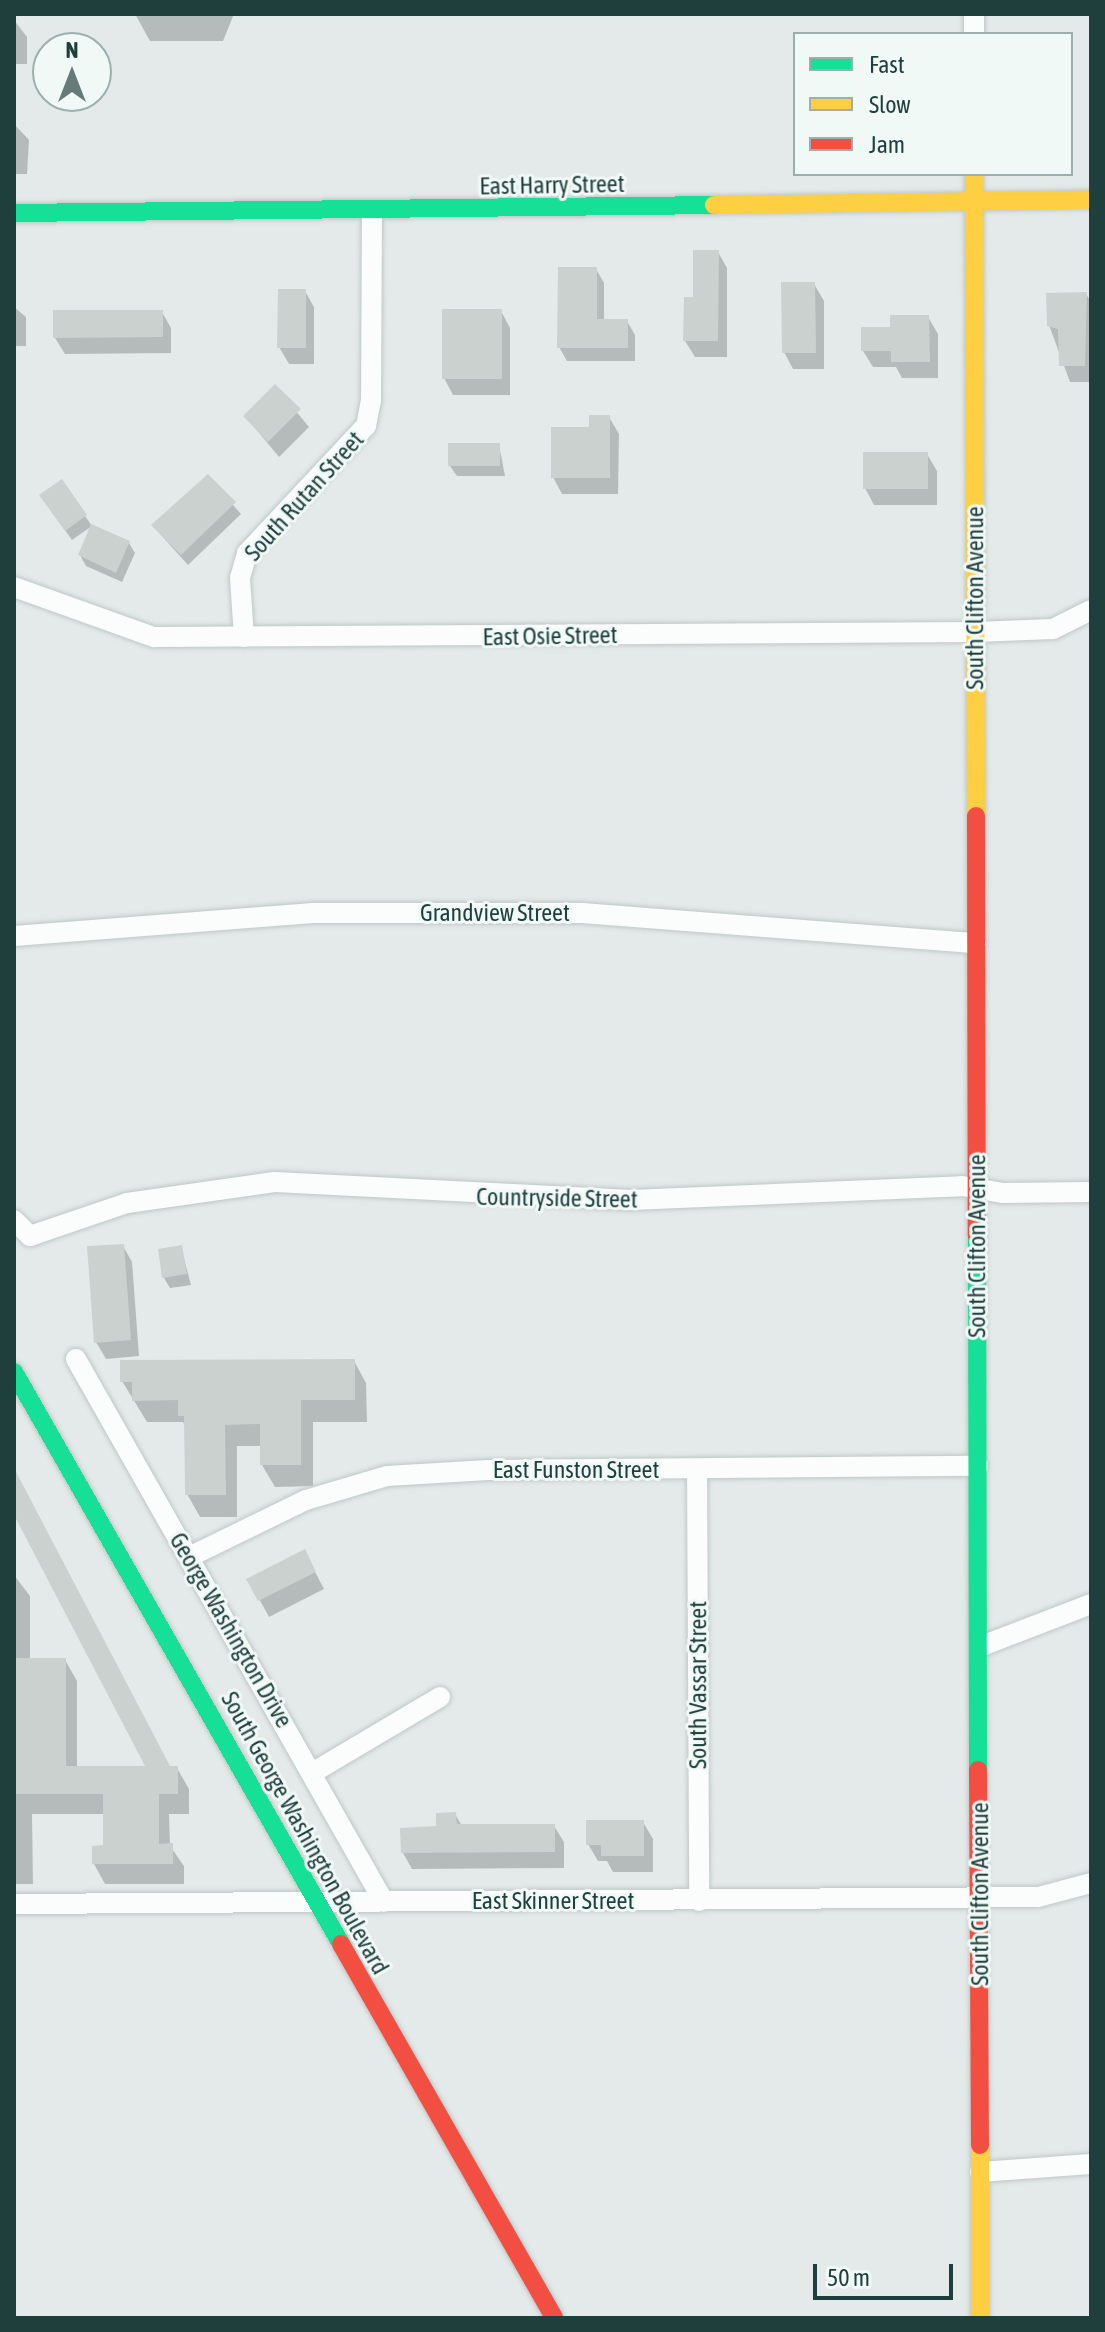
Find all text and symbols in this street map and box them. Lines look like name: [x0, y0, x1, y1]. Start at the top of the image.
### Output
north arrow: [32, 32, 112, 112]
legend: [793, 32, 1073, 176]
text: N: [66, 37, 78, 63]
text: Fast: [869, 51, 905, 78]
text: Slow: [869, 91, 911, 118]
text: Jam: [869, 131, 905, 158]
street label: East Harry Street: [479, 169, 625, 201]
street label: South Rutan Street: [238, 425, 370, 567]
street label: South Clifton Avenue: [961, 506, 989, 690]
street label: East Osie Street: [482, 620, 618, 652]
street label: Grandview Street: [420, 899, 570, 927]
street label: South Clifton Avenue: [963, 1154, 991, 1338]
street label: Countryside Street: [476, 1182, 638, 1214]
street label: East Funston Street: [493, 1456, 659, 1484]
street label: George Washington Drive: [164, 1528, 298, 1732]
street label: South Vassar Street: [684, 1601, 712, 1769]
street label: South George Washington Boulevard: [215, 1687, 395, 1979]
street label: South Clifton Avenue: [966, 1802, 994, 1986]
street label: East Skinner Street: [472, 1887, 634, 1915]
scale bar: [817, 2248, 957, 2298]
text: 50 m: [827, 2264, 870, 2291]

